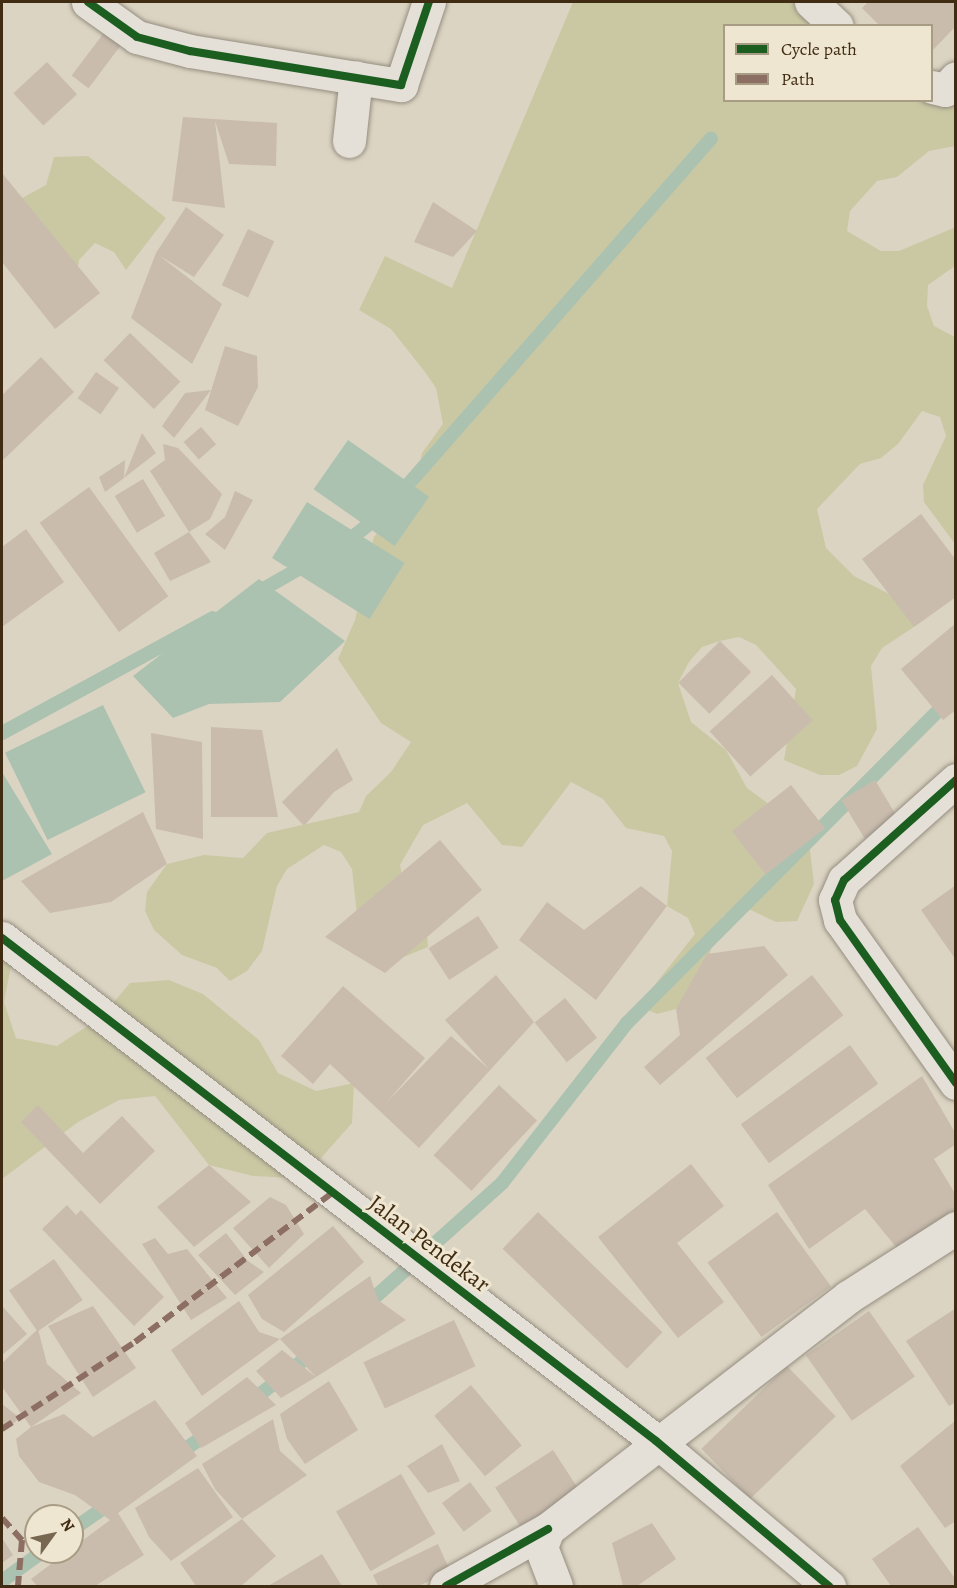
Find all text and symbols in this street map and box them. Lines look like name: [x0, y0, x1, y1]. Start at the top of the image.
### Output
legend: [723, 24, 933, 102]
text: Cycle path: [781, 37, 857, 61]
text: Path: [781, 67, 815, 91]
street label: Jalan Pendekar: [363, 1189, 495, 1299]
north arrow: [24, 1504, 84, 1564]
text: N: [55, 1514, 80, 1536]

